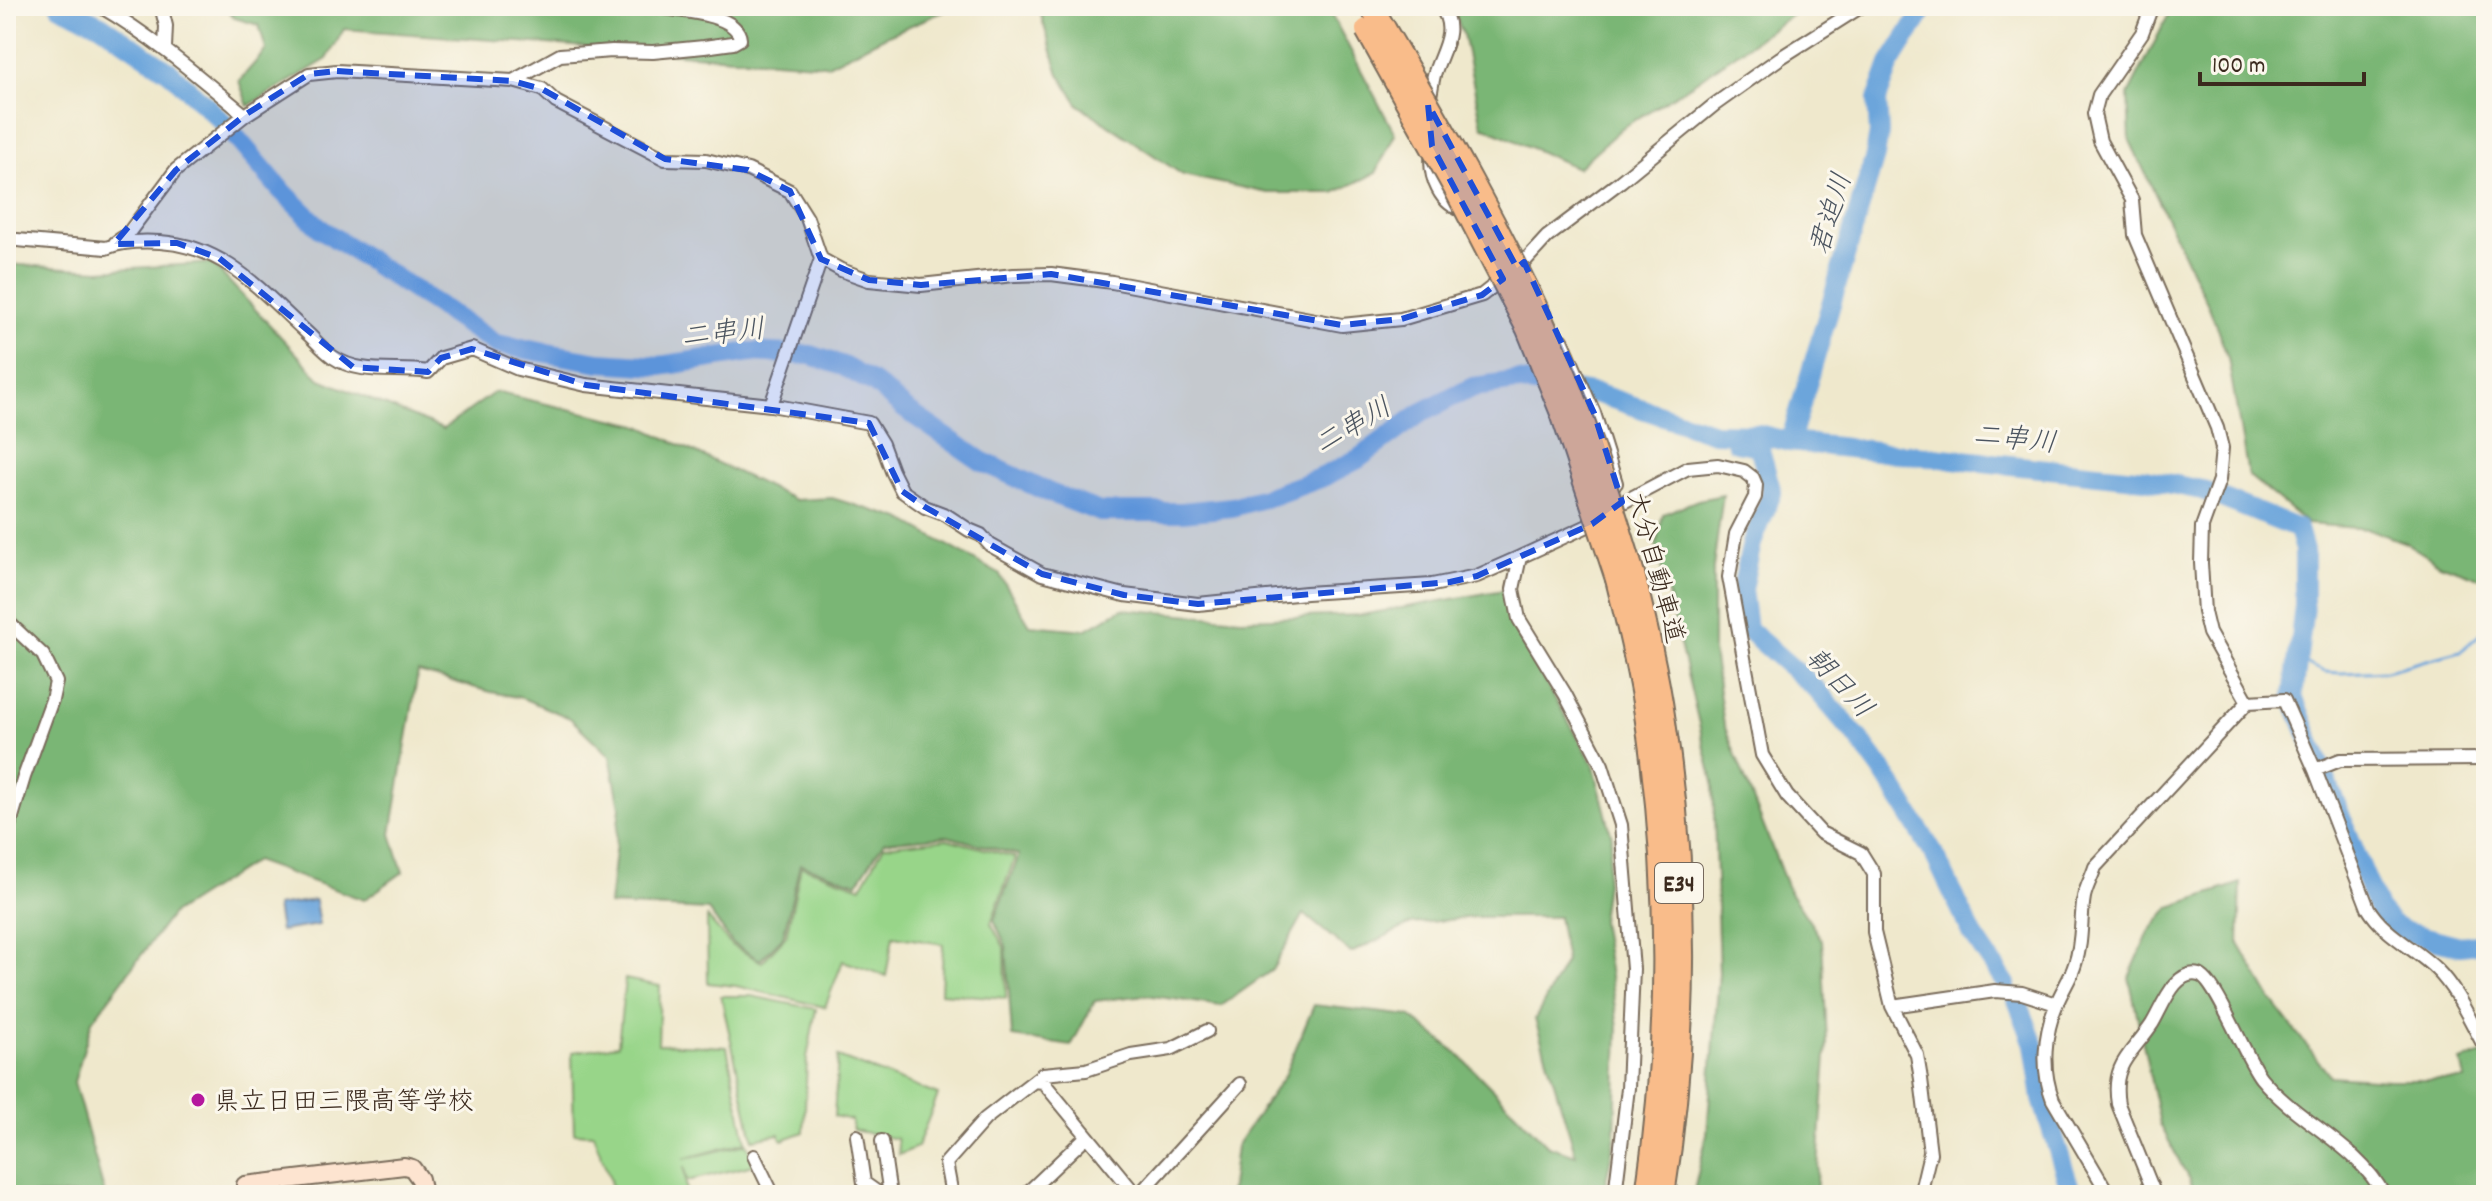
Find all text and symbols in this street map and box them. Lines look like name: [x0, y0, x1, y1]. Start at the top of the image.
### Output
scale bar: [2200, 36, 2364, 86]
text: 100 m: [2212, 50, 2265, 84]
water label: 君迫川: [1802, 168, 1865, 260]
water label: 二串川: [680, 312, 767, 360]
water label: 二串川: [1308, 390, 1401, 467]
water label: 二串川: [1971, 418, 2058, 466]
street label: 大分自動車道: [1616, 488, 1692, 648]
water label: 朝日川: [1794, 641, 1881, 730]
road number: E34: [1655, 863, 1703, 903]
place label: 県立日田三隈高等学校: [214, 1085, 474, 1122]
marker: 県立日田三隈高等学校: [189, 1091, 207, 1109]

